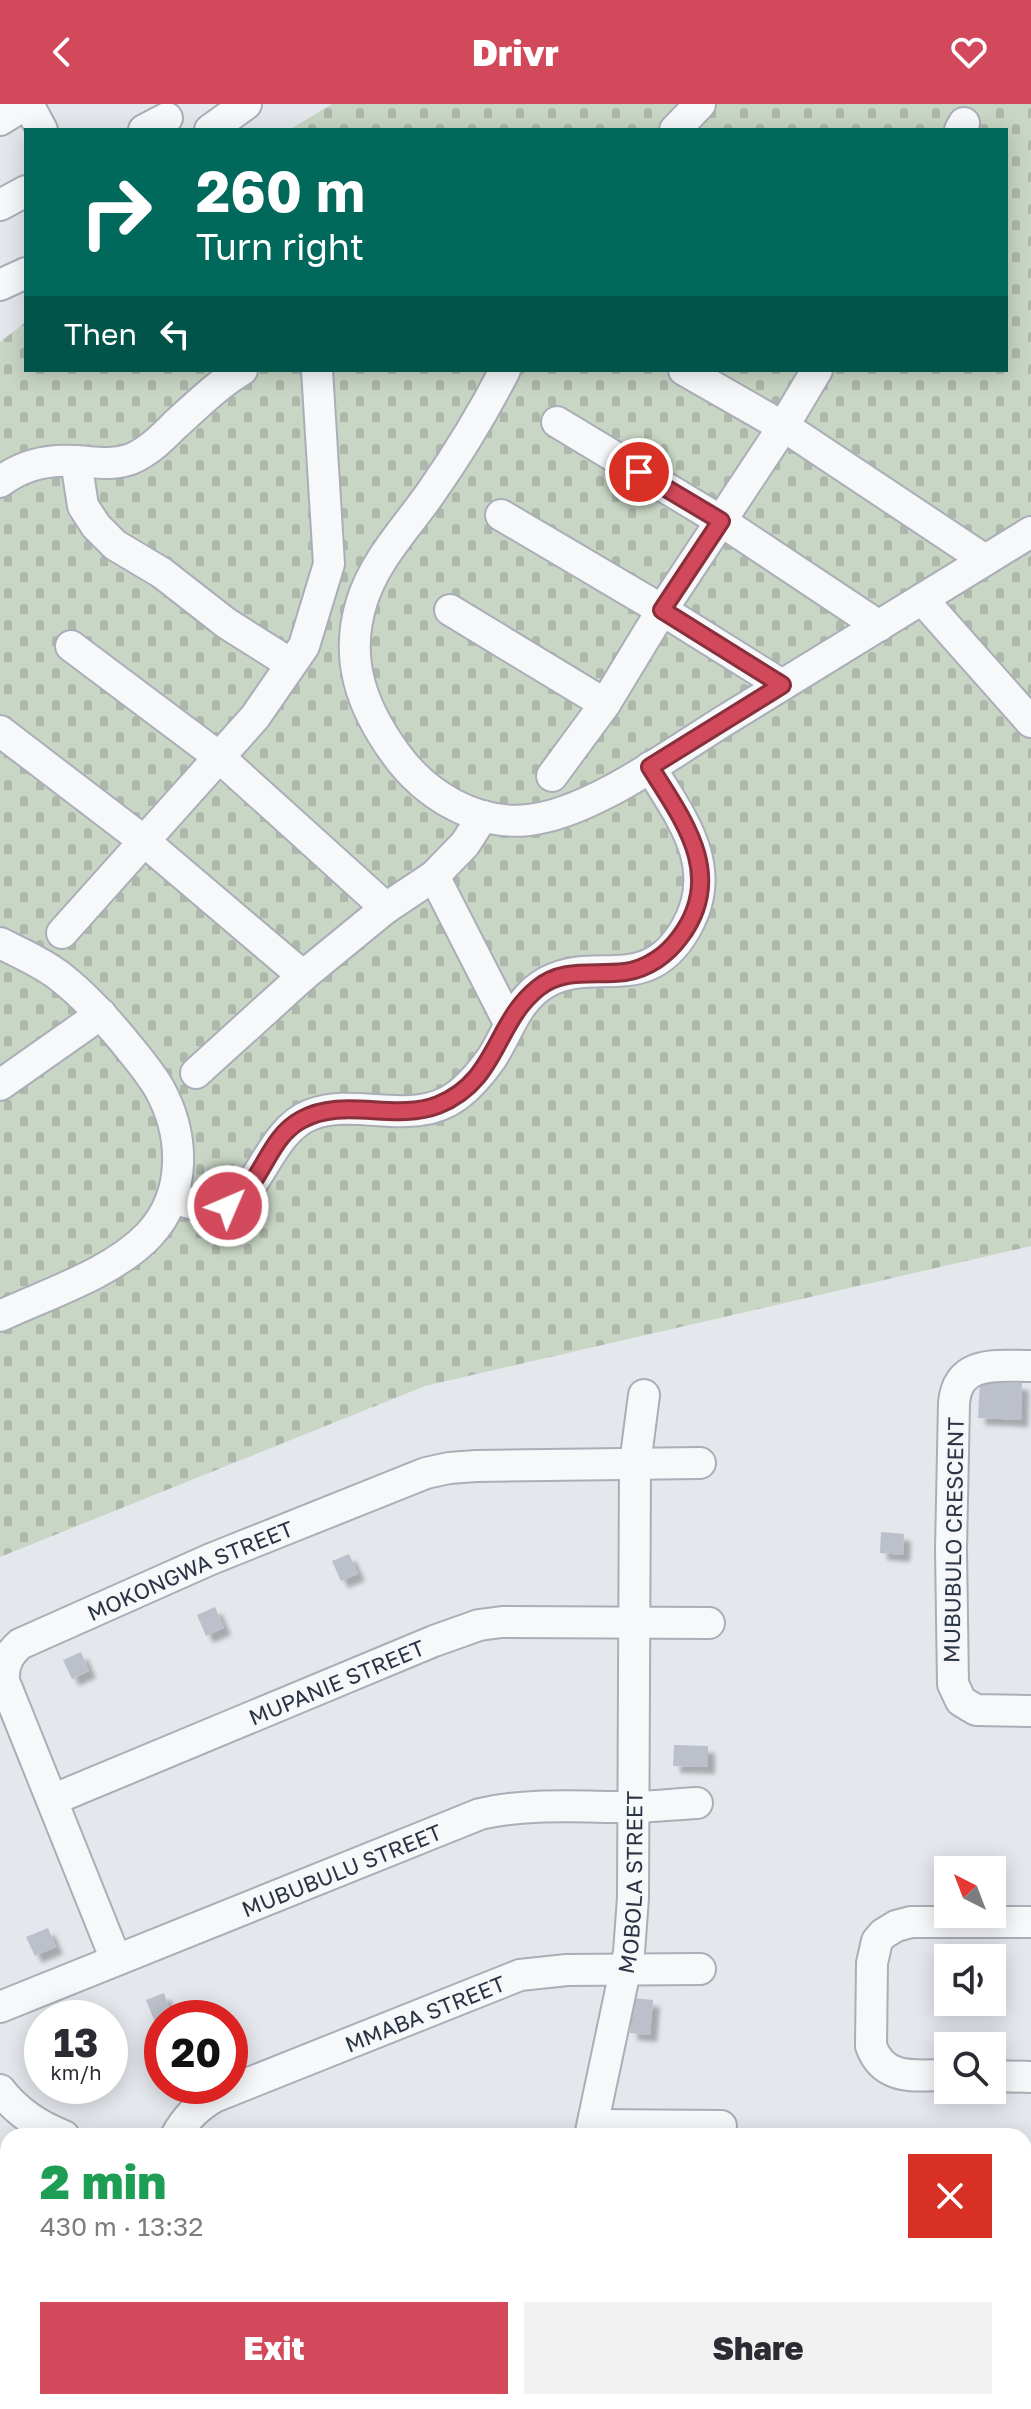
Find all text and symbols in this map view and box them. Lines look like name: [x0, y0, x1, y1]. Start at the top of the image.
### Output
icon: back: [40, 30, 84, 74]
icon: heart: [947, 30, 991, 74]
text: Drivr: [472, 31, 559, 74]
text: 260 m: [196, 157, 365, 224]
icon: right: [64, 160, 168, 264]
text: Turn right: [196, 225, 364, 268]
icon: left: [153, 312, 197, 356]
text: Then: [64, 316, 137, 352]
pin: [605, 438, 673, 506]
icon: arrive: [617, 450, 661, 494]
position arrow: [186, 1164, 270, 1248]
street label: MUBUBULO CRESCENT: [937, 1416, 969, 1663]
street label: MOKONGWA STREET: [83, 1514, 297, 1626]
street label: MUPANIE STREET: [244, 1633, 429, 1730]
street label: MOBOLA STREET: [611, 1790, 647, 1976]
street label: MUBUBULU STREET: [237, 1817, 446, 1922]
north arrow: [934, 1856, 1006, 1928]
map controls: [934, 1856, 1006, 2104]
button: sound: [934, 1944, 1006, 2016]
street label: MMABA STREET: [341, 1969, 509, 2057]
speed limit sign: 20: [144, 2000, 248, 2104]
text: 13: [54, 2018, 99, 2066]
button: search: [934, 2032, 1006, 2104]
text: km/h: [51, 2060, 101, 2084]
text: 2 min: [40, 2152, 166, 2210]
button: close: [908, 2154, 992, 2238]
text: 430 m · 13:32: [40, 2211, 203, 2242]
button: Exit: [40, 2302, 508, 2394]
button: Share: [524, 2302, 992, 2394]

